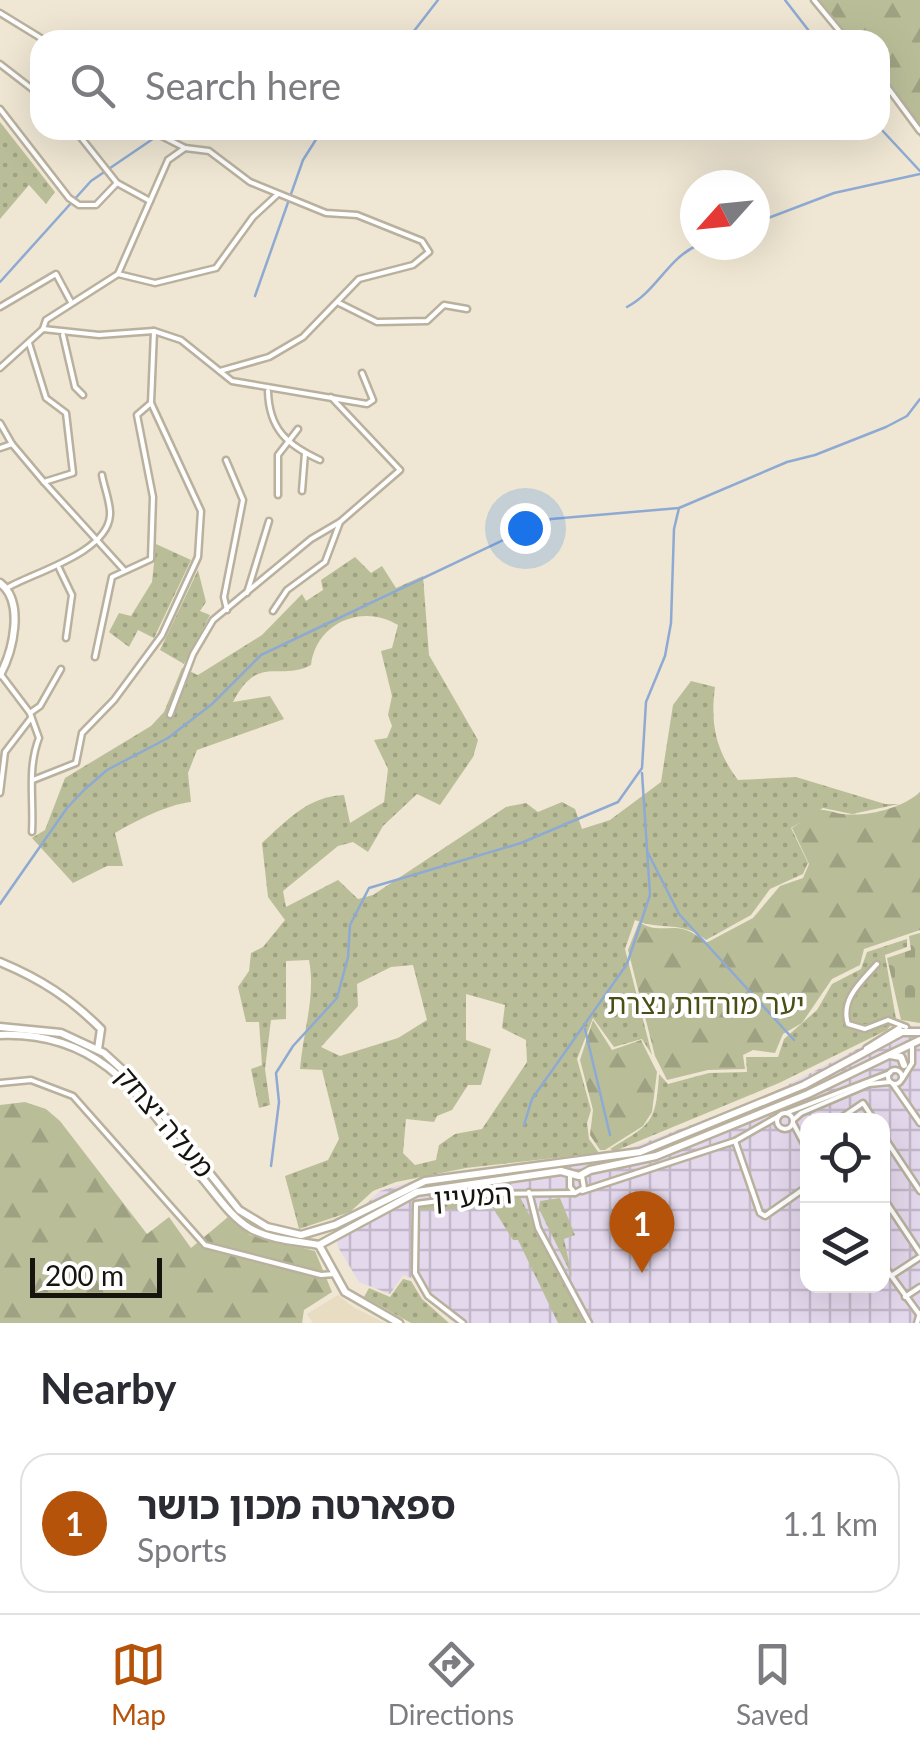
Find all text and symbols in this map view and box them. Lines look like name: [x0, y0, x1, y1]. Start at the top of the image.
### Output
search box: [30, 30, 890, 140]
icon: search: [65, 58, 120, 113]
text: Search here: [145, 62, 341, 108]
north arrow: [680, 170, 770, 260]
your location: [500, 503, 551, 554]
park label: יער מורדות נצרת: [607, 986, 805, 1020]
street label: מעלה יצחק: [110, 1059, 222, 1184]
map controls: [800, 1113, 890, 1293]
button: locate: [800, 1113, 890, 1203]
street label: המעיין: [433, 1175, 513, 1215]
pin: 1: [610, 1190, 674, 1273]
button: layers: [800, 1203, 890, 1293]
scale bar: [30, 1253, 162, 1298]
text: 200 m: [45, 1258, 124, 1292]
text: Nearby: [40, 1363, 177, 1413]
text: ספארטה מכון כושר: [137, 1481, 456, 1527]
text: 1: [65, 1504, 84, 1543]
text: 1.1 km: [783, 1504, 878, 1543]
text: Sports: [137, 1530, 227, 1569]
tab: Map: [111, 1637, 166, 1731]
tab: Directions: [388, 1637, 514, 1731]
tab: Saved: [736, 1637, 809, 1731]

